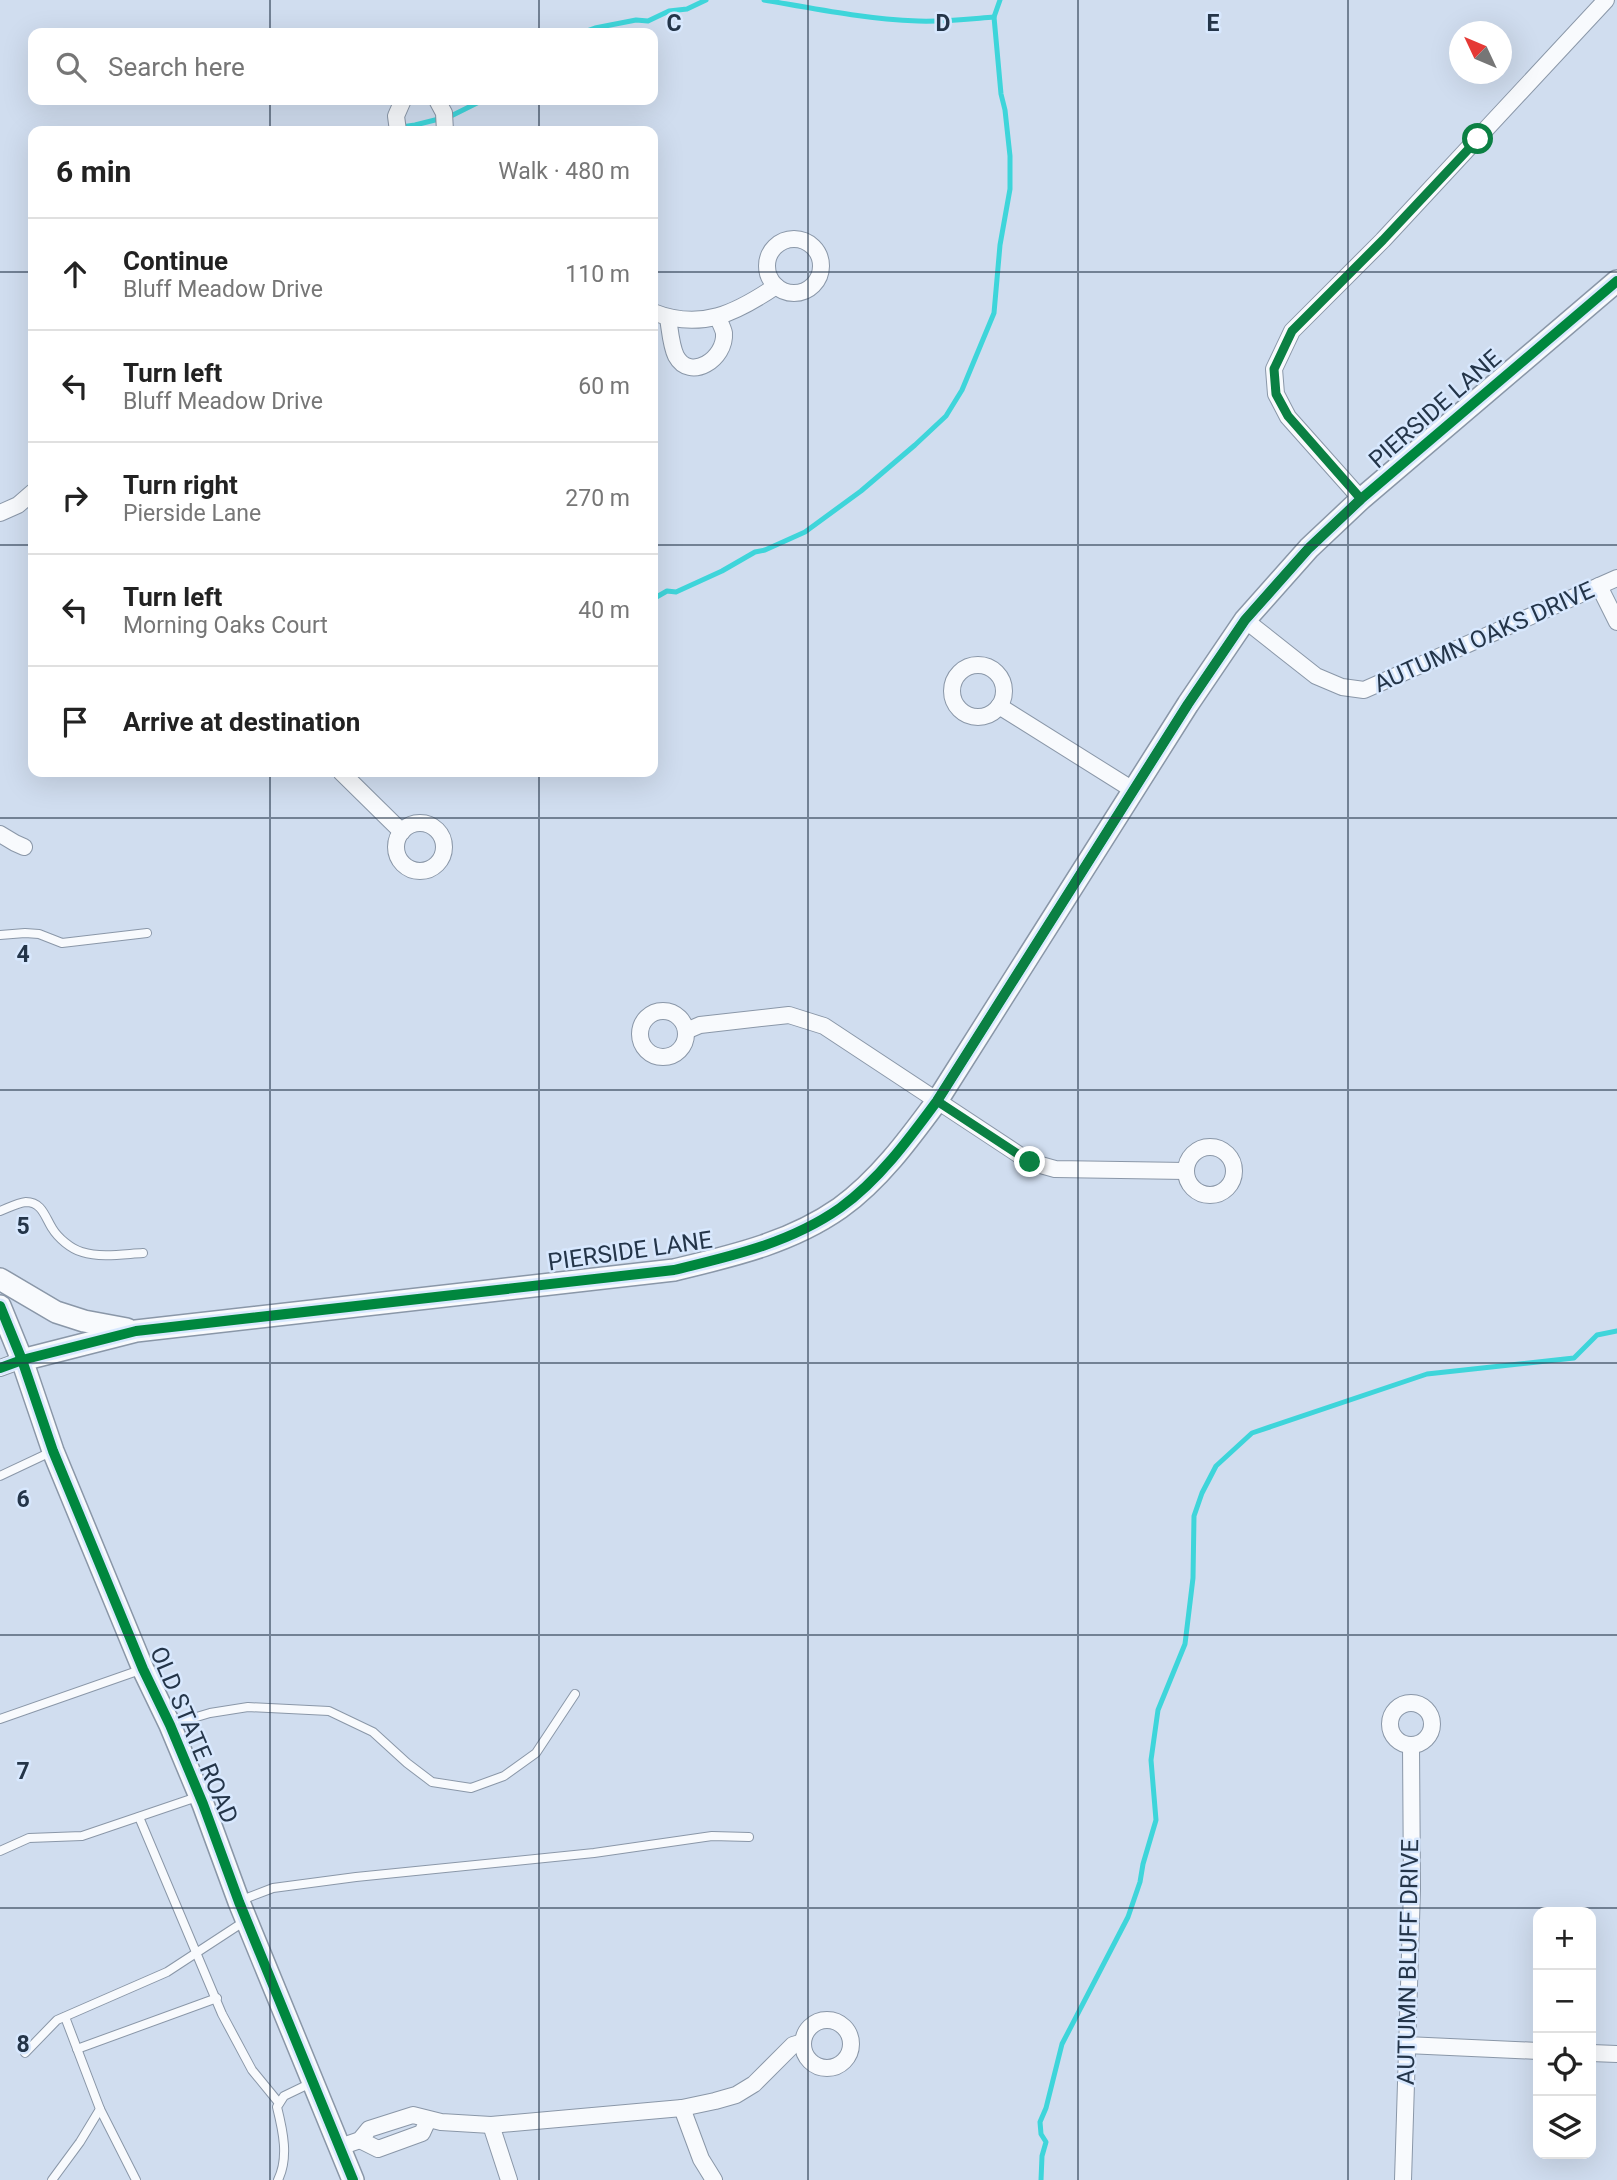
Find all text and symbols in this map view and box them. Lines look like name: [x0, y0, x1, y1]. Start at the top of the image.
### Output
text: C: [666, 10, 682, 37]
text: D: [936, 10, 950, 37]
text: E: [1207, 10, 1220, 37]
north arrow: [1449, 21, 1512, 84]
search box: [28, 28, 658, 105]
icon: search: [52, 48, 90, 86]
text: Search here: [108, 52, 245, 82]
route start: [1462, 123, 1493, 154]
text: 6 min: [56, 154, 131, 189]
text: Walk · 480 m: [498, 158, 630, 185]
text: Continue: [123, 246, 228, 276]
icon: ahead: [56, 255, 94, 293]
text: 110 m: [565, 261, 630, 288]
text: Bluff Meadow Drive: [123, 276, 323, 303]
street label: PIERSIDE LANE: [1363, 344, 1507, 474]
text: Turn left: [123, 358, 222, 388]
icon: left: [56, 367, 94, 405]
text: 60 m: [578, 373, 630, 400]
text: Bluff Meadow Drive: [123, 388, 323, 415]
text: Turn right: [123, 470, 238, 500]
icon: right: [56, 479, 94, 517]
text: 270 m: [565, 485, 630, 512]
text: Pierside Lane: [123, 500, 261, 527]
street label: AUTUMN OAKS DRIVE: [1370, 576, 1598, 698]
text: Turn left: [123, 582, 222, 612]
icon: left: [56, 591, 94, 629]
text: 40 m: [578, 597, 630, 624]
text: Morning Oaks Court: [123, 612, 328, 639]
icon: arrive: [56, 703, 94, 741]
text: Arrive at destination: [123, 707, 360, 737]
text: 4: [16, 941, 30, 968]
route end: [1014, 1146, 1045, 1177]
text: 5: [16, 1213, 30, 1240]
street label: PIERSIDE LANE: [546, 1226, 714, 1276]
text: 6: [16, 1486, 30, 1513]
street label: OLD STATE ROAD: [144, 1642, 244, 1828]
text: 7: [16, 1758, 30, 1785]
street label: AUTUMN BLUFF DRIVE: [1392, 1839, 1424, 2085]
map controls: [1533, 1907, 1596, 2159]
button: +: [1533, 1907, 1596, 1970]
button: −: [1533, 1970, 1596, 2033]
text: 8: [16, 2031, 30, 2058]
button: locate: [1533, 2033, 1596, 2096]
button: layers: [1533, 2096, 1596, 2159]

